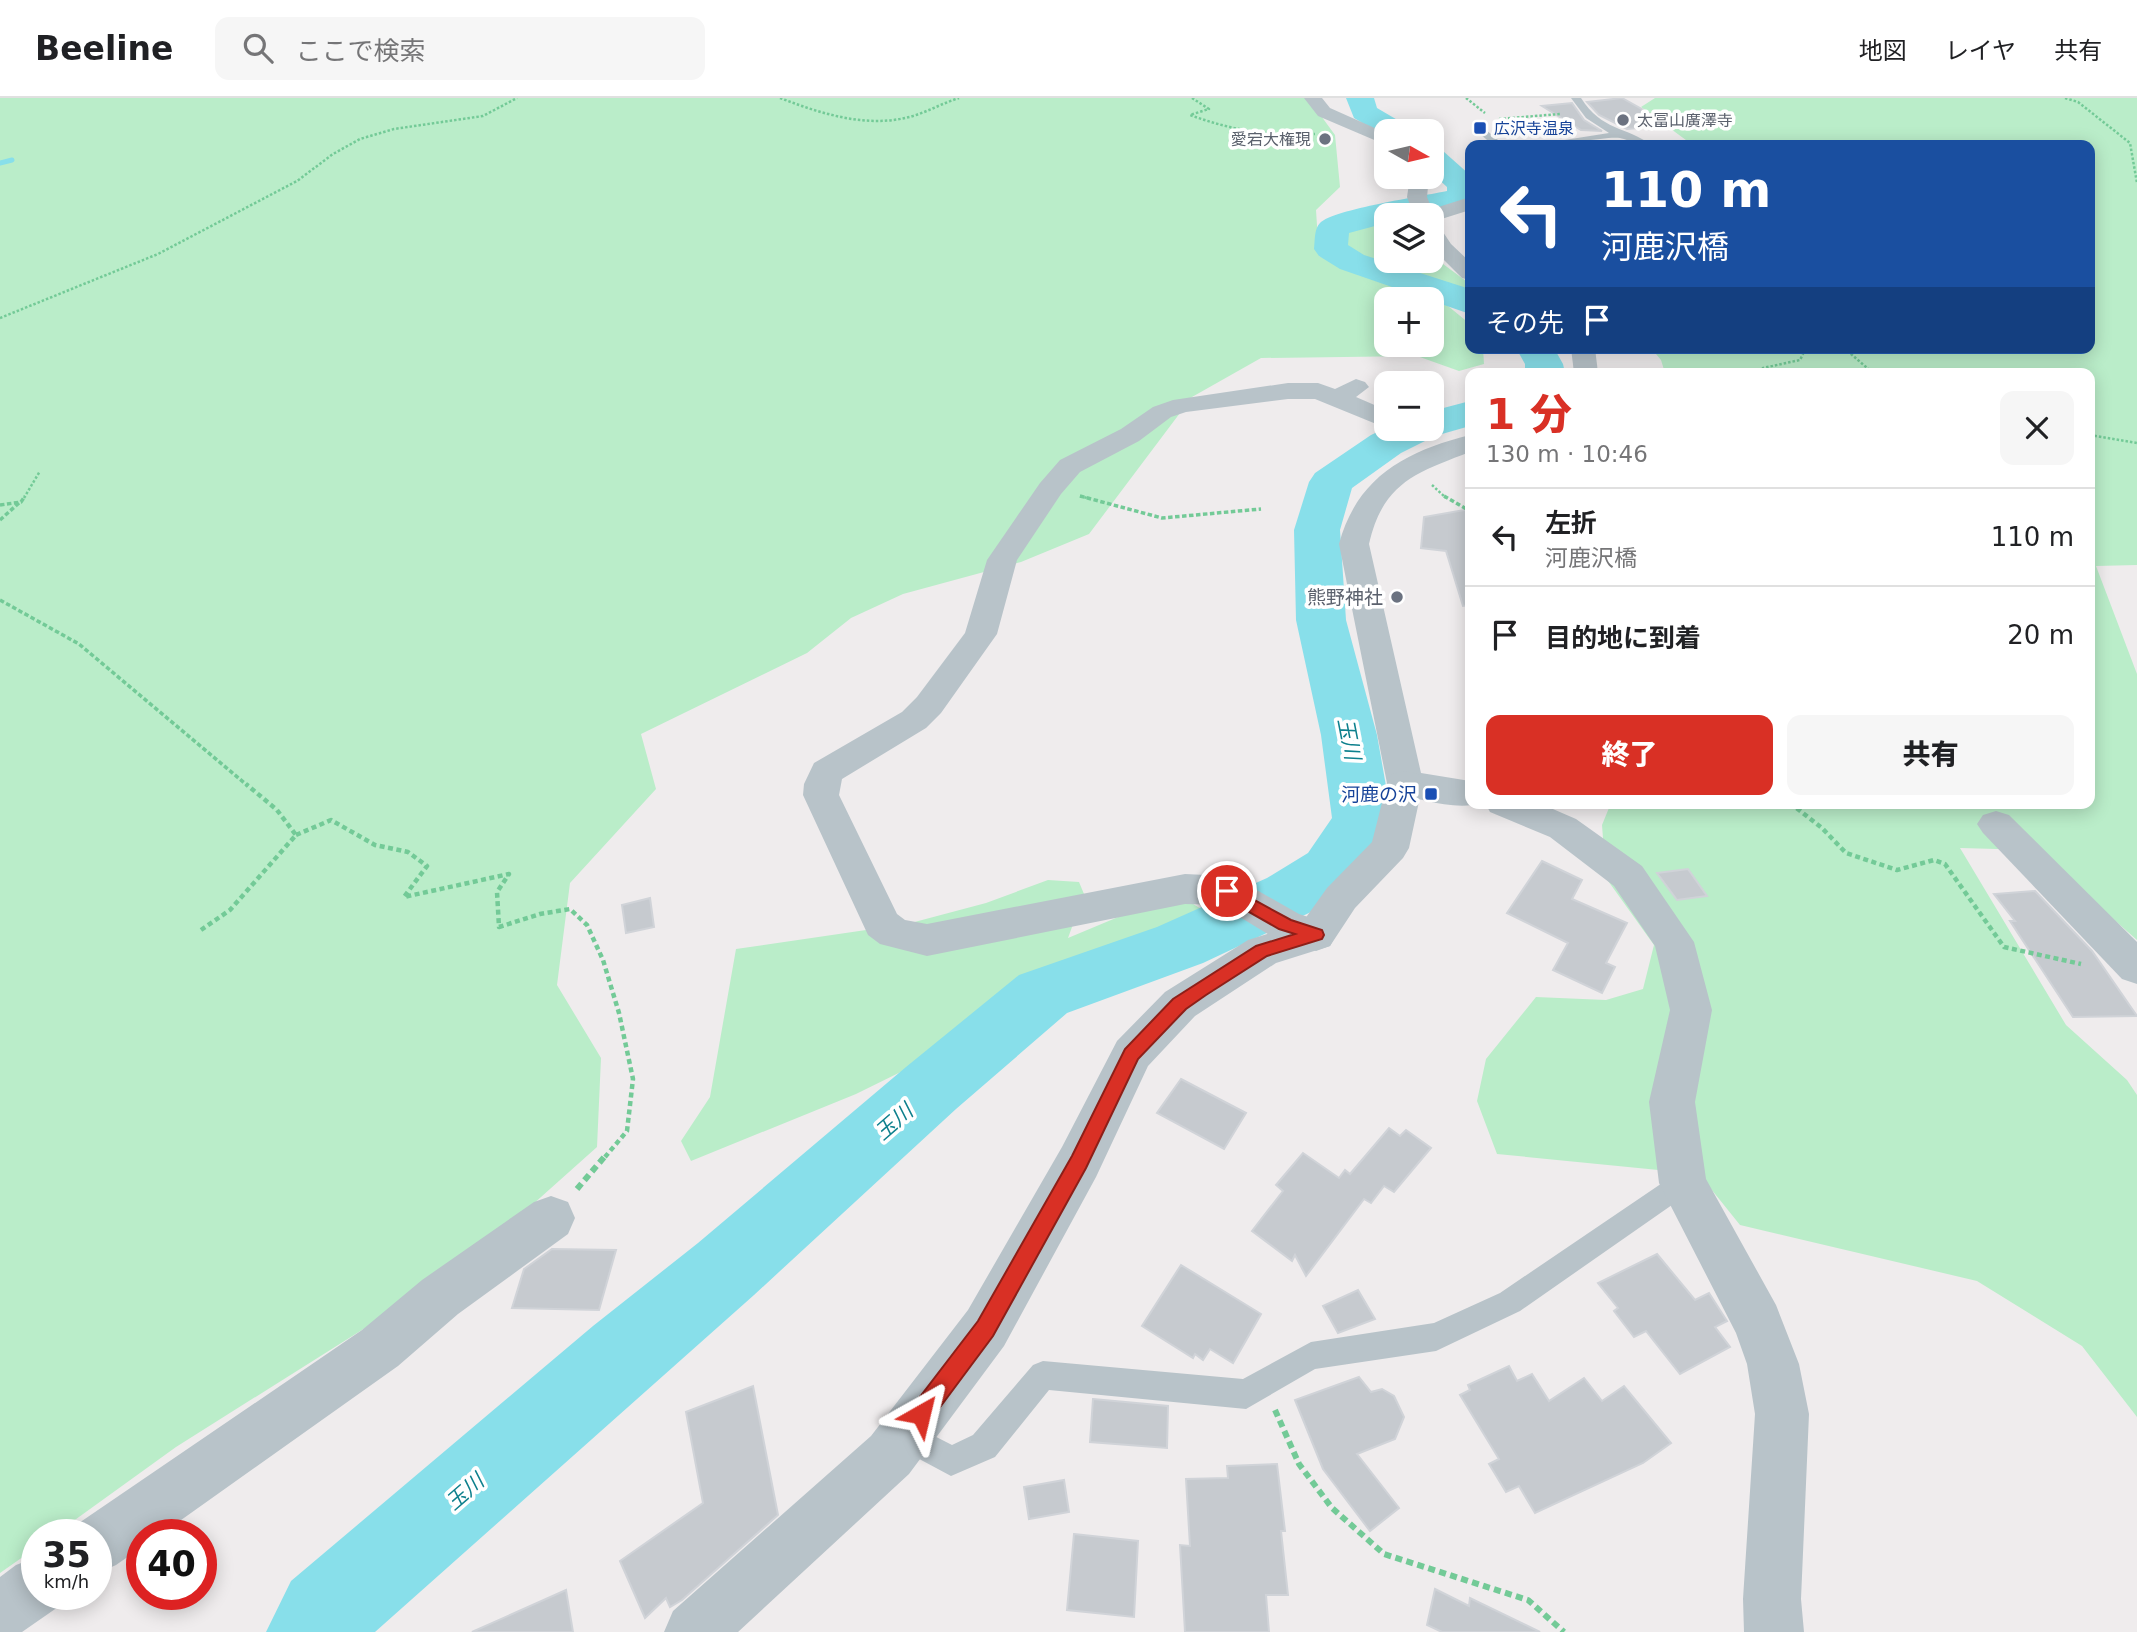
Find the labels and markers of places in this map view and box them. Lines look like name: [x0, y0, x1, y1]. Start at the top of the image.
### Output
place label: 太冨山廣澤寺: [1637, 111, 1733, 130]
marker: 太冨山廣澤寺: [1615, 112, 1631, 128]
place label: 広沢寺温泉: [1494, 119, 1574, 138]
marker: 広沢寺温泉: [1472, 120, 1488, 136]
place label: 愛宕大権現: [1231, 130, 1311, 149]
marker: 愛宕大権現: [1317, 131, 1333, 147]
place label: 熊野神社: [1307, 586, 1383, 608]
marker: 熊野神社: [1389, 589, 1405, 605]
place label: 河鹿の沢: [1341, 783, 1417, 805]
marker: 河鹿の沢: [1423, 786, 1439, 802]
pin: [1197, 861, 1257, 921]

